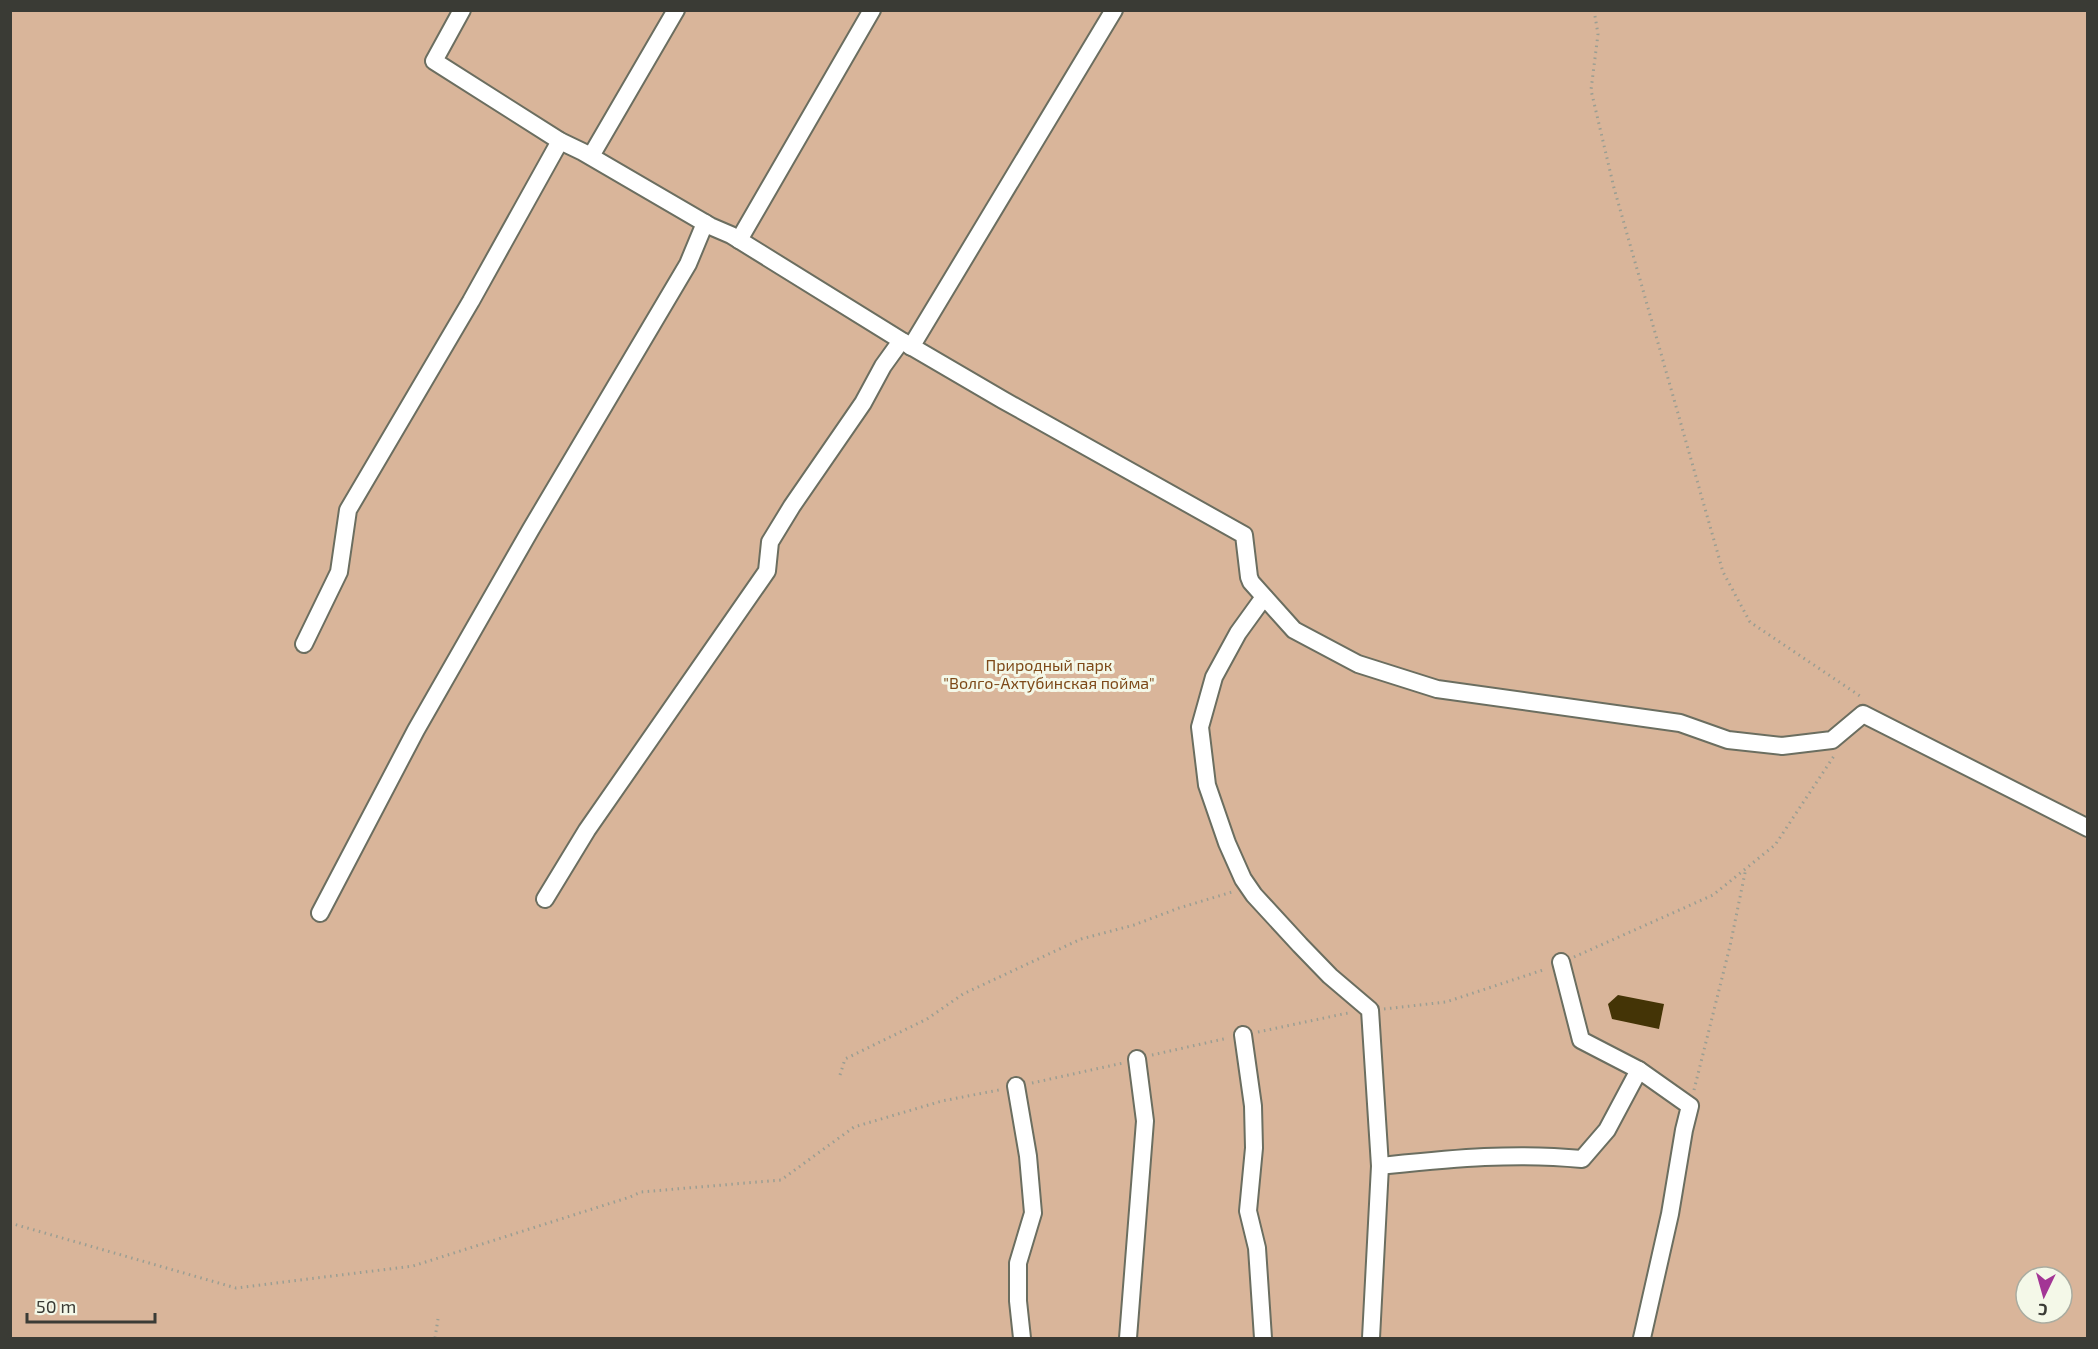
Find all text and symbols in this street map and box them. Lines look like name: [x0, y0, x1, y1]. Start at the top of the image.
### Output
park label: Природный парк "Волго-Ахтубинская пойма": [943, 655, 1155, 693]
north arrow: [2014, 1265, 2074, 1325]
scale bar: [27, 1286, 154, 1324]
text: 50 m: [36, 1295, 76, 1317]
text: С: [2037, 1301, 2048, 1320]

